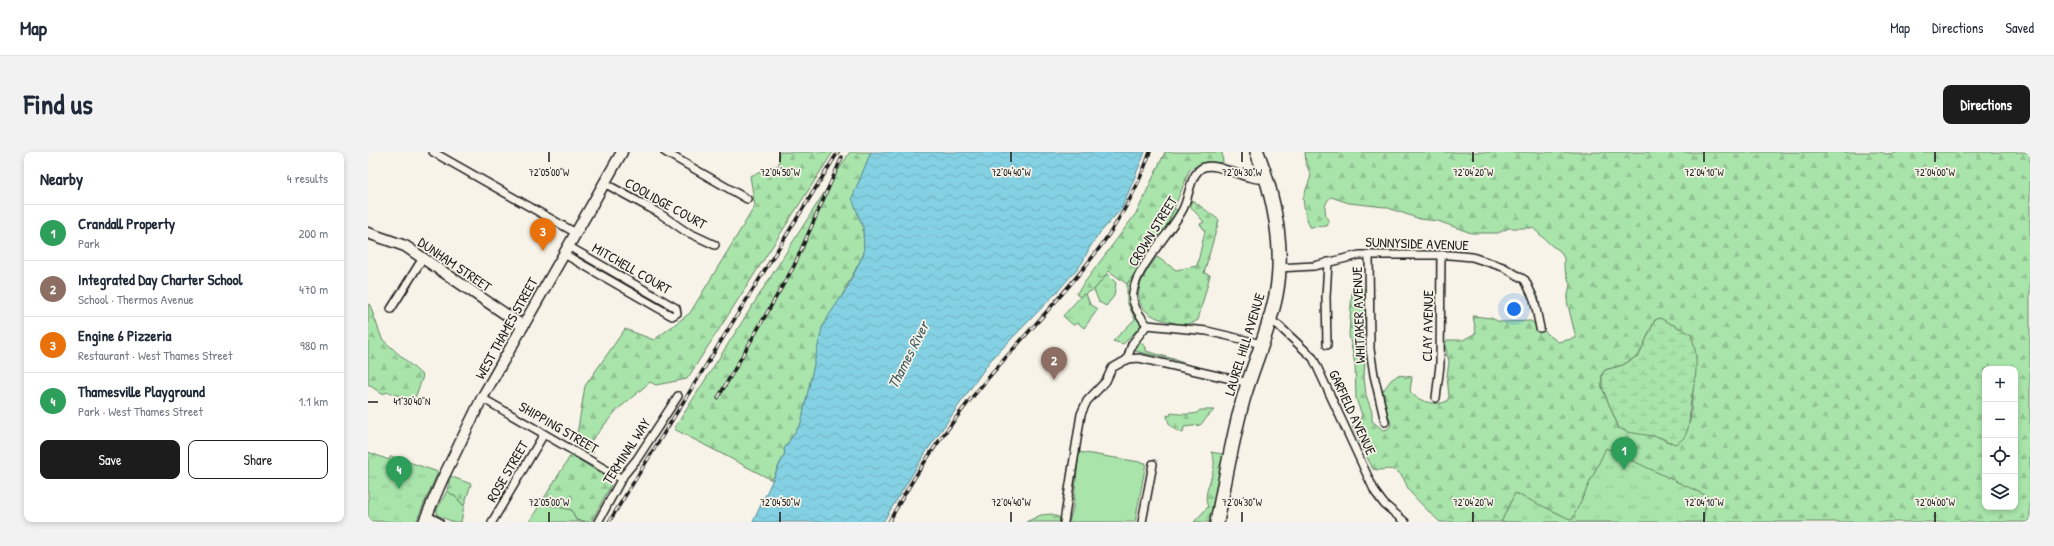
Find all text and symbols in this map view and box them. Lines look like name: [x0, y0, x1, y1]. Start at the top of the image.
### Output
text: Map: [20, 15, 47, 41]
text: Map: [1890, 18, 1910, 37]
text: Directions: [1932, 18, 1983, 37]
text: Saved: [2005, 18, 2034, 37]
text: Find us: [24, 85, 93, 123]
button: Directions: [1943, 85, 2030, 124]
text: 72°05'00"W: [529, 166, 570, 179]
text: 72°04'50"W: [760, 166, 801, 179]
text: 72°04'40"W: [991, 166, 1031, 179]
text: 72°04'30"W: [1222, 166, 1263, 179]
text: 72°04'20"W: [1453, 166, 1494, 179]
text: 72°04'10"W: [1684, 166, 1724, 179]
text: 72°04'00"W: [1915, 166, 1956, 179]
text: Nearby: [40, 167, 83, 190]
text: 4 results: [287, 169, 328, 187]
street label: COOLIDGE COURT: [622, 173, 711, 233]
street label: CROWN STREET: [1123, 192, 1181, 270]
text: Crandall Property: [78, 213, 175, 234]
pin: 3: [530, 218, 556, 251]
text: 1: [51, 224, 55, 242]
text: 200 m: [298, 224, 328, 242]
street label: DUNHAM STREET: [414, 232, 496, 296]
street label: SUNNYSIDE AVENUE: [1365, 232, 1469, 254]
text: Park: [78, 234, 100, 252]
street label: MITCHELL COURT: [589, 238, 675, 299]
street label: WHITAKER AVENUE: [1347, 266, 1369, 364]
text: Integrated Day Charter School: [78, 269, 243, 290]
street label: WEST THAMES STREET: [470, 273, 542, 382]
text: 2: [50, 280, 56, 298]
text: 470 m: [299, 280, 328, 298]
text: School · Thermos Avenue: [78, 290, 194, 308]
street label: LAUREL HILL AVENUE: [1219, 290, 1269, 398]
street label: CLAY AVENUE: [1417, 290, 1437, 362]
your location: [1504, 299, 1524, 319]
water label: Thames River: [882, 316, 935, 392]
text: Engine 6 Pizzeria: [78, 325, 171, 346]
text: 3: [50, 336, 56, 354]
text: 980 m: [300, 336, 328, 354]
text: Restaurant · West Thames Street: [78, 346, 232, 364]
pin: 2: [1041, 347, 1067, 380]
street label: GARFIELD AVENUE: [1325, 366, 1381, 458]
map controls: [1982, 366, 2018, 510]
button: +: [1982, 366, 2018, 402]
text: Thamesville Playground: [78, 381, 205, 402]
text: 4: [51, 392, 55, 410]
text: 1.1 km: [299, 392, 328, 410]
text: 41°30'40"N: [394, 395, 430, 408]
street label: SHIPPING STREET: [516, 397, 603, 458]
text: Park · West Thames Street: [78, 402, 203, 420]
button: −: [1982, 402, 2018, 438]
street label: TERMINAL WAY: [598, 414, 655, 488]
street label: ROSE STREET: [482, 436, 533, 505]
pin: 1: [1611, 437, 1637, 470]
button: locate: [1982, 438, 2018, 474]
button: Save: [40, 440, 180, 479]
button: Share: [188, 440, 328, 479]
pin: 4: [386, 456, 412, 489]
button: layers: [1982, 474, 2018, 510]
text: 72°05'00"W: [529, 496, 570, 509]
text: 72°04'50"W: [760, 496, 801, 509]
text: 72°04'40"W: [991, 496, 1031, 509]
text: 72°04'30"W: [1222, 496, 1263, 509]
text: 72°04'20"W: [1453, 496, 1494, 509]
text: 72°04'10"W: [1684, 496, 1724, 509]
text: 72°04'00"W: [1915, 496, 1956, 509]

